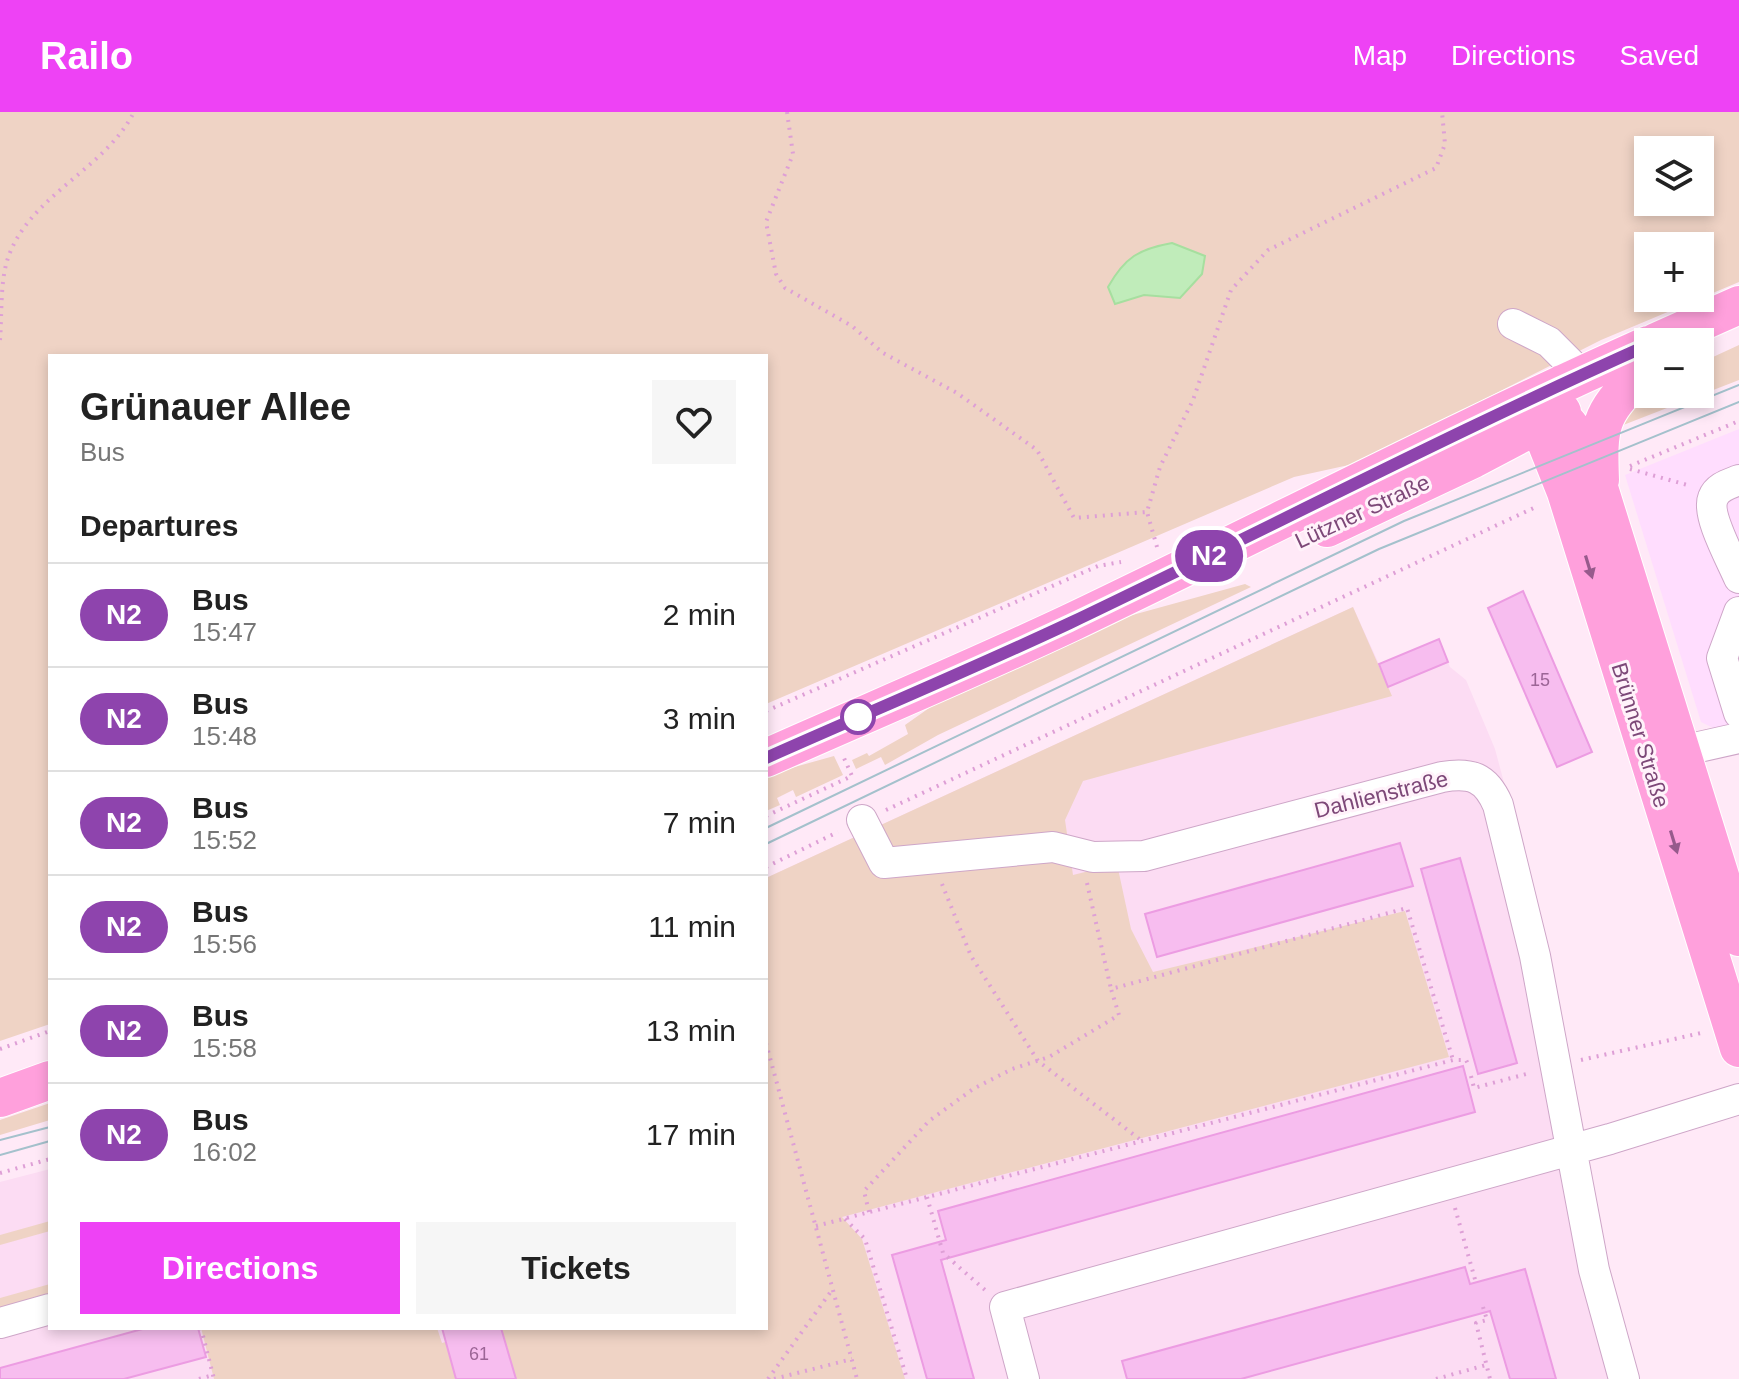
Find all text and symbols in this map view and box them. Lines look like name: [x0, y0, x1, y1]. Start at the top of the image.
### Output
text: Railo: [40, 35, 133, 77]
text: Map: [1353, 40, 1407, 71]
text: Directions: [1451, 40, 1576, 71]
text: Saved: [1620, 40, 1699, 71]
map controls: [1634, 136, 1714, 408]
button: layers: [1634, 136, 1714, 216]
button: +: [1634, 232, 1714, 312]
button: −: [1634, 328, 1714, 408]
button: heart: [652, 380, 736, 464]
text: Grünauer Allee: [80, 386, 351, 428]
text: Bus: [80, 437, 125, 467]
street label: Lützner Straße: [1291, 469, 1433, 554]
text: Departures: [80, 509, 238, 542]
line badge: N2: [1173, 530, 1245, 582]
text: N2: [1191, 540, 1227, 571]
one-way arrow: [1583, 555, 1596, 579]
text: Bus: [192, 583, 249, 616]
text: 2 min: [663, 598, 736, 631]
text: N2: [106, 599, 142, 630]
text: 15:47: [192, 617, 257, 647]
street label: Brünner Straße: [1607, 660, 1674, 811]
house number: 15: [1530, 670, 1550, 690]
text: Bus: [192, 687, 249, 720]
unlabelled marker: [841, 700, 875, 734]
text: 3 min: [663, 702, 736, 735]
text: N2: [106, 703, 142, 734]
text: 15:48: [192, 721, 257, 751]
street label: Dahlienstraße: [1312, 766, 1451, 823]
text: Bus: [192, 791, 249, 824]
text: 7 min: [663, 806, 736, 839]
text: N2: [106, 807, 142, 838]
text: 15:52: [192, 825, 257, 855]
one-way arrow: [1669, 830, 1681, 854]
text: Bus: [192, 895, 249, 928]
text: 11 min: [648, 910, 736, 943]
text: N2: [106, 911, 142, 942]
text: 15:56: [192, 929, 257, 959]
text: Bus: [192, 999, 249, 1032]
text: 13 min: [646, 1014, 736, 1047]
text: N2: [106, 1015, 142, 1046]
text: 15:58: [192, 1033, 257, 1063]
text: Bus: [192, 1103, 249, 1136]
text: 17 min: [646, 1118, 736, 1151]
text: N2: [106, 1119, 142, 1150]
text: 16:02: [192, 1137, 257, 1167]
button: Directions: [80, 1222, 400, 1314]
button: Tickets: [416, 1222, 736, 1314]
house number: 61: [469, 1344, 489, 1364]

